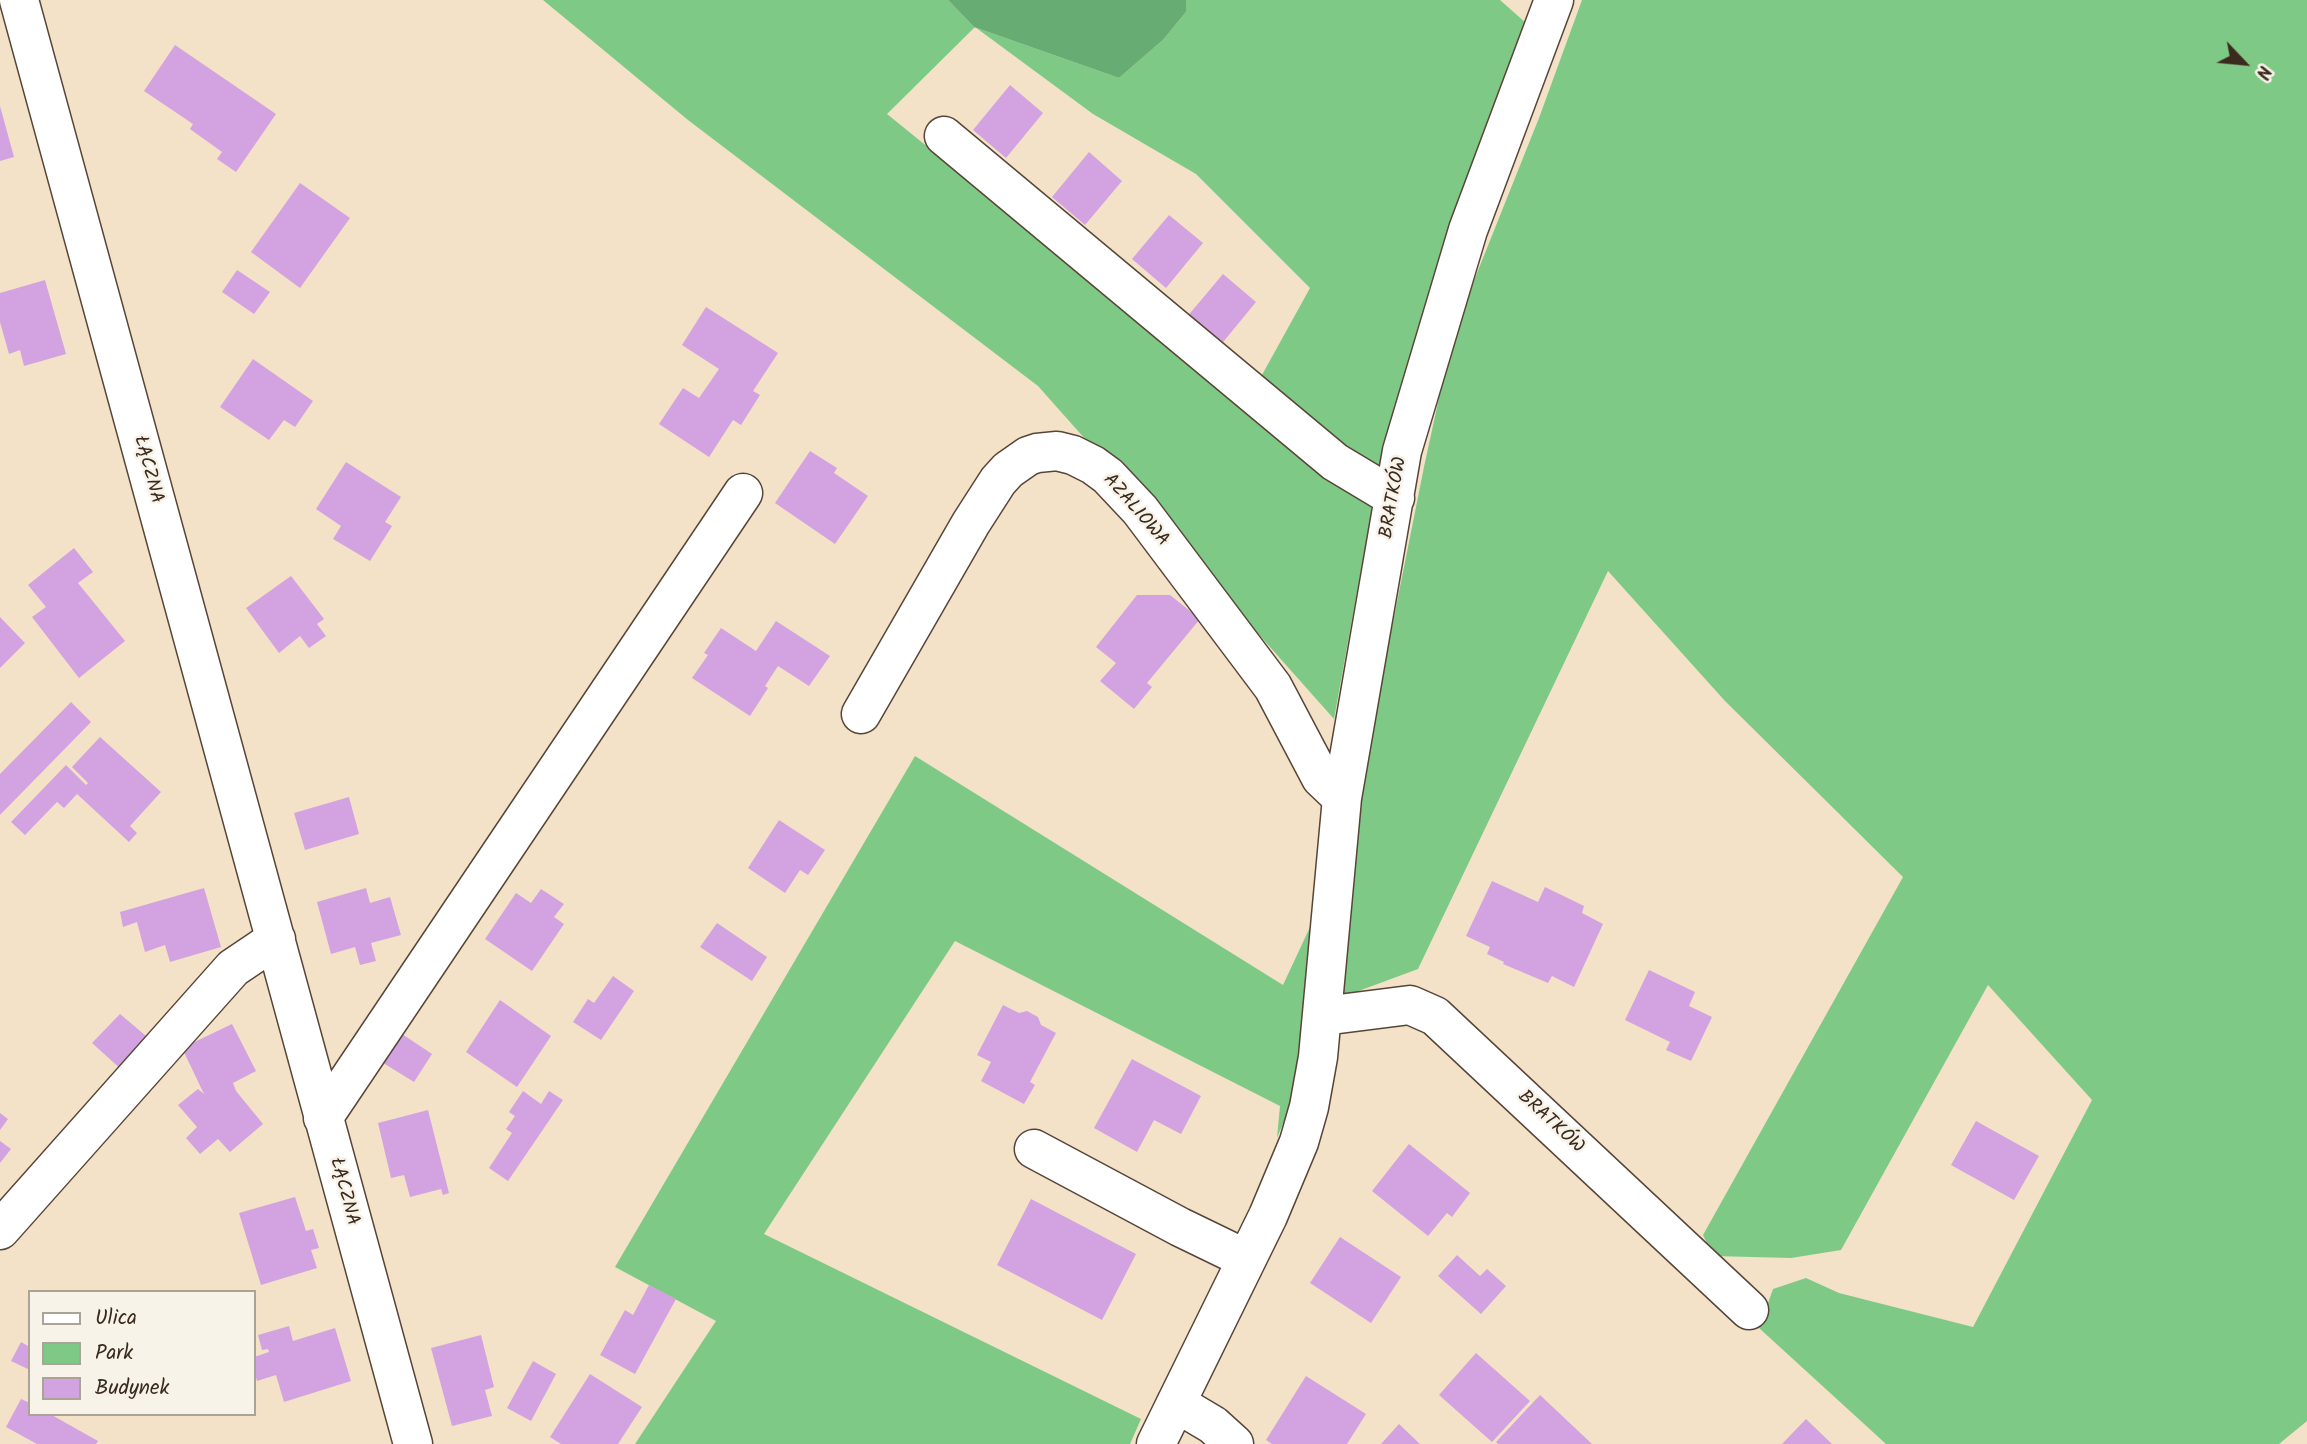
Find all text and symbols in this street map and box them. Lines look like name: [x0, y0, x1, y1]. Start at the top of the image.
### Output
north arrow: [2209, 28, 2279, 98]
text: N: [2247, 60, 2279, 84]
street label: ŁĄCZNA: [127, 434, 167, 506]
street label: BRATKÓW: [1377, 455, 1413, 541]
street label: AZALIOWA: [1097, 470, 1173, 552]
street label: BRATKÓW: [1512, 1086, 1588, 1160]
street label: ŁĄCZNA: [323, 1156, 363, 1228]
legend: [28, 1290, 256, 1416]
text: Ulica: [95, 1302, 137, 1335]
text: Park: [95, 1337, 133, 1370]
text: Budynek: [95, 1372, 169, 1405]

